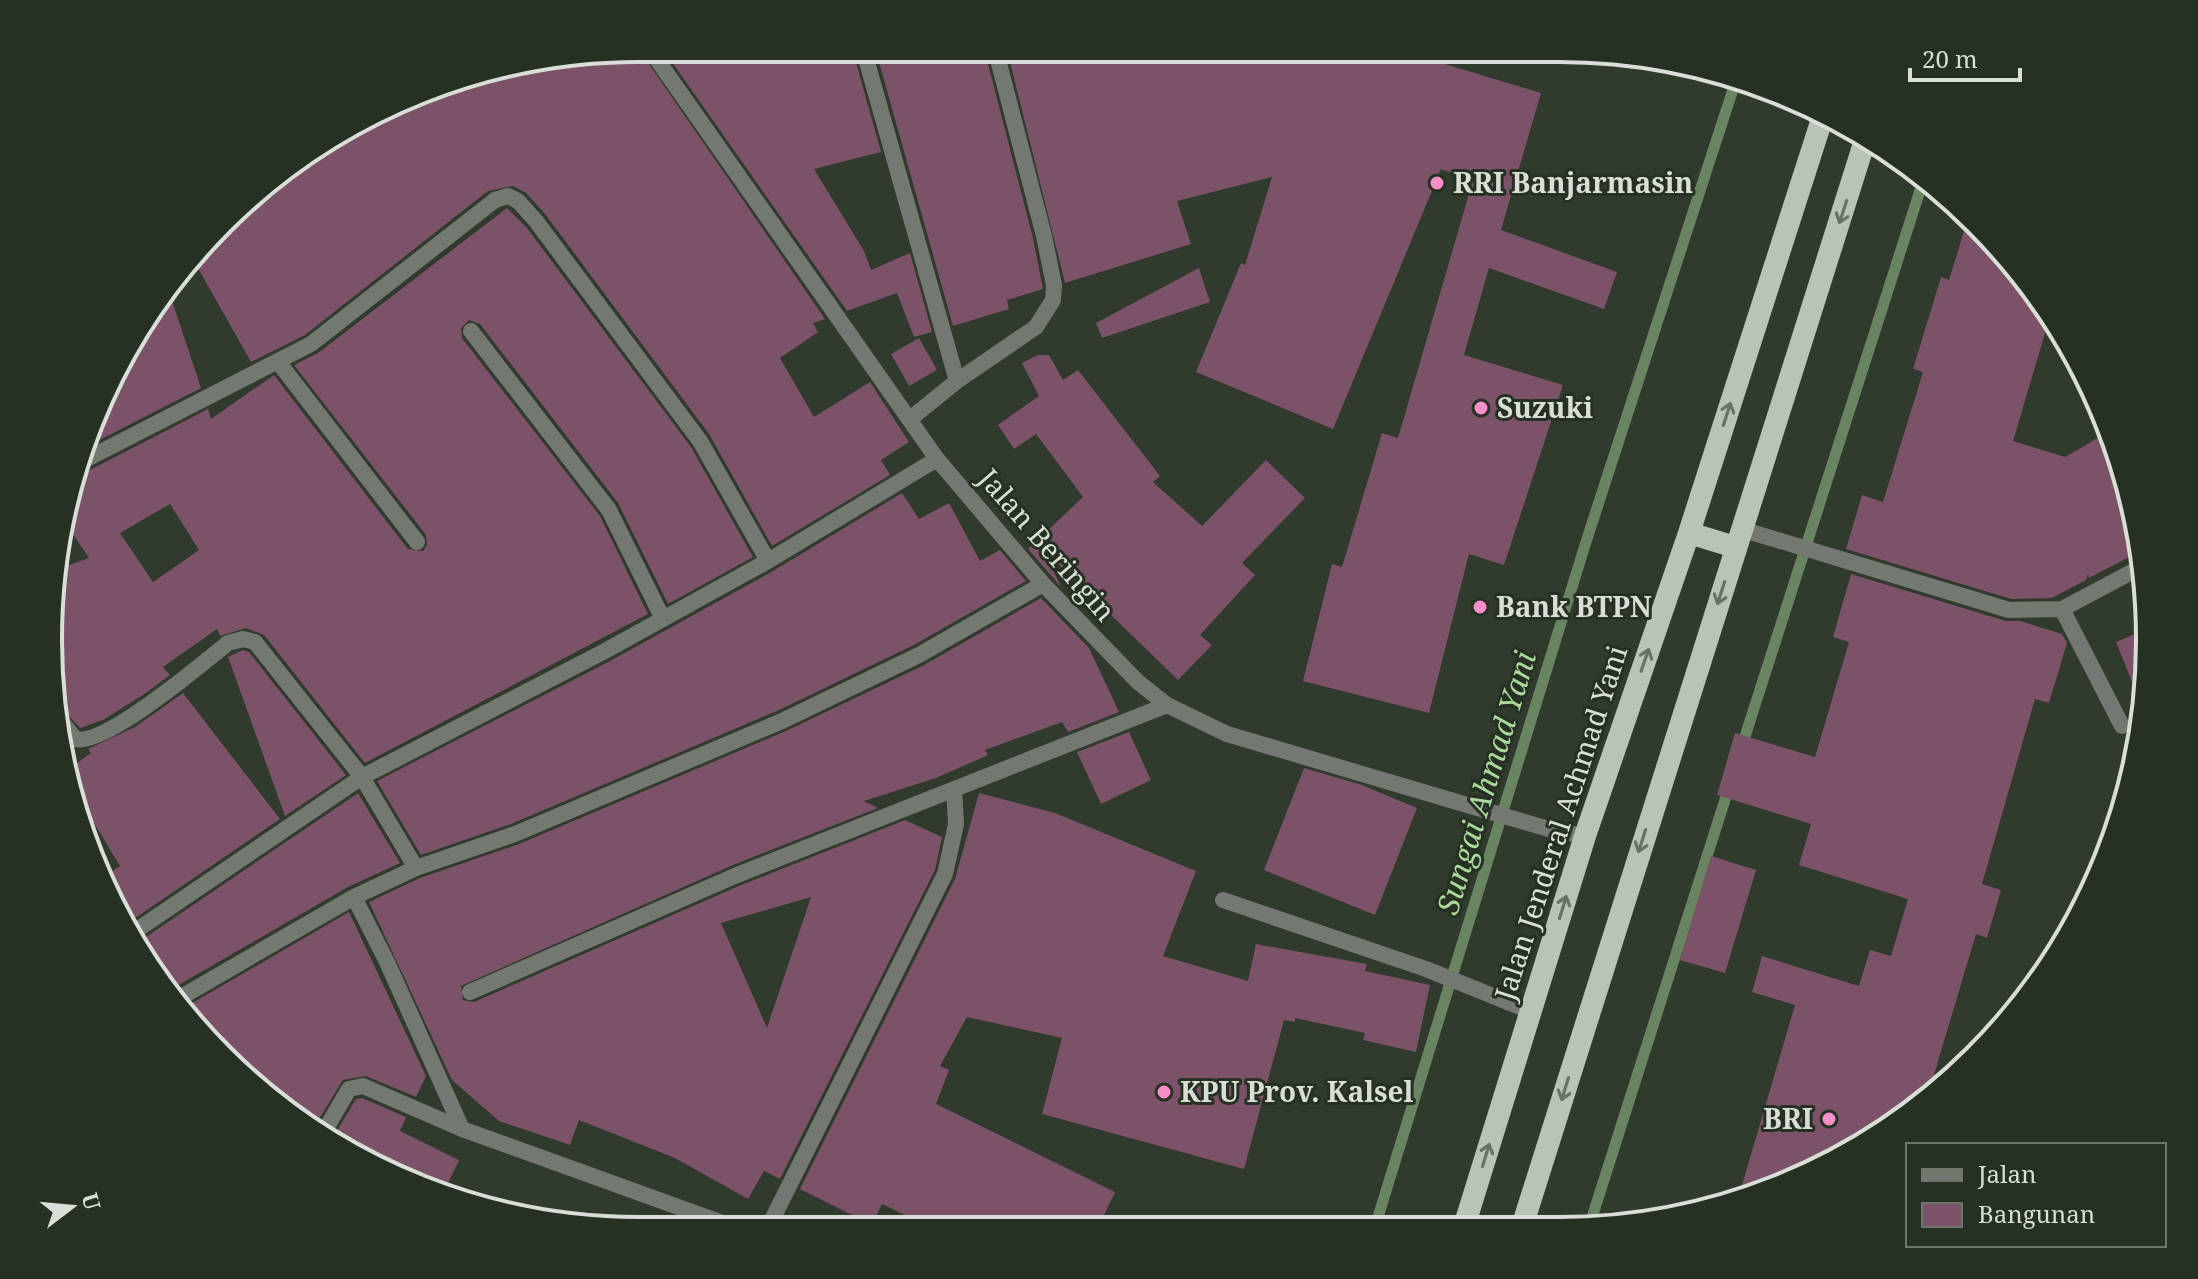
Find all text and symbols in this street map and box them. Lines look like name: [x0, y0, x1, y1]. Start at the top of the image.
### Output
scale bar: [1910, 32, 2020, 82]
text: 20 m: [1922, 42, 1978, 75]
place label: RRI Banjarmasin: [1453, 163, 1693, 201]
marker: RRI Banjarmasin: [1428, 174, 1446, 192]
one-way arrow: [1834, 199, 1849, 224]
place label: Suzuki: [1497, 388, 1593, 426]
marker: Suzuki: [1472, 399, 1490, 417]
one-way arrow: [1720, 401, 1735, 427]
street label: Jalan Beringin: [970, 459, 1125, 629]
one-way arrow: [1712, 580, 1727, 605]
place label: Bank BTPN: [1496, 587, 1652, 625]
marker: Bank BTPN: [1471, 598, 1489, 616]
street label: Jalan Jenderal Achmad Yani: [1484, 640, 1635, 1006]
water label: Sungai Ahmad Yani: [1426, 646, 1545, 919]
one-way arrow: [1638, 648, 1653, 673]
one-way arrow: [1634, 828, 1649, 853]
one-way arrow: [1556, 894, 1571, 920]
place label: KPU Prov. Kalsel: [1180, 1072, 1414, 1110]
one-way arrow: [1556, 1076, 1571, 1101]
marker: KPU Prov. Kalsel: [1155, 1083, 1173, 1101]
place label: BRI: [1763, 1099, 1813, 1137]
marker: BRI: [1820, 1110, 1838, 1128]
one-way arrow: [1479, 1143, 1494, 1169]
legend: [1906, 1143, 2166, 1247]
text: Jalan: [1977, 1157, 2037, 1190]
north arrow: [32, 1167, 112, 1247]
text: U: [76, 1189, 109, 1214]
text: Bangunan: [1978, 1197, 2095, 1230]

